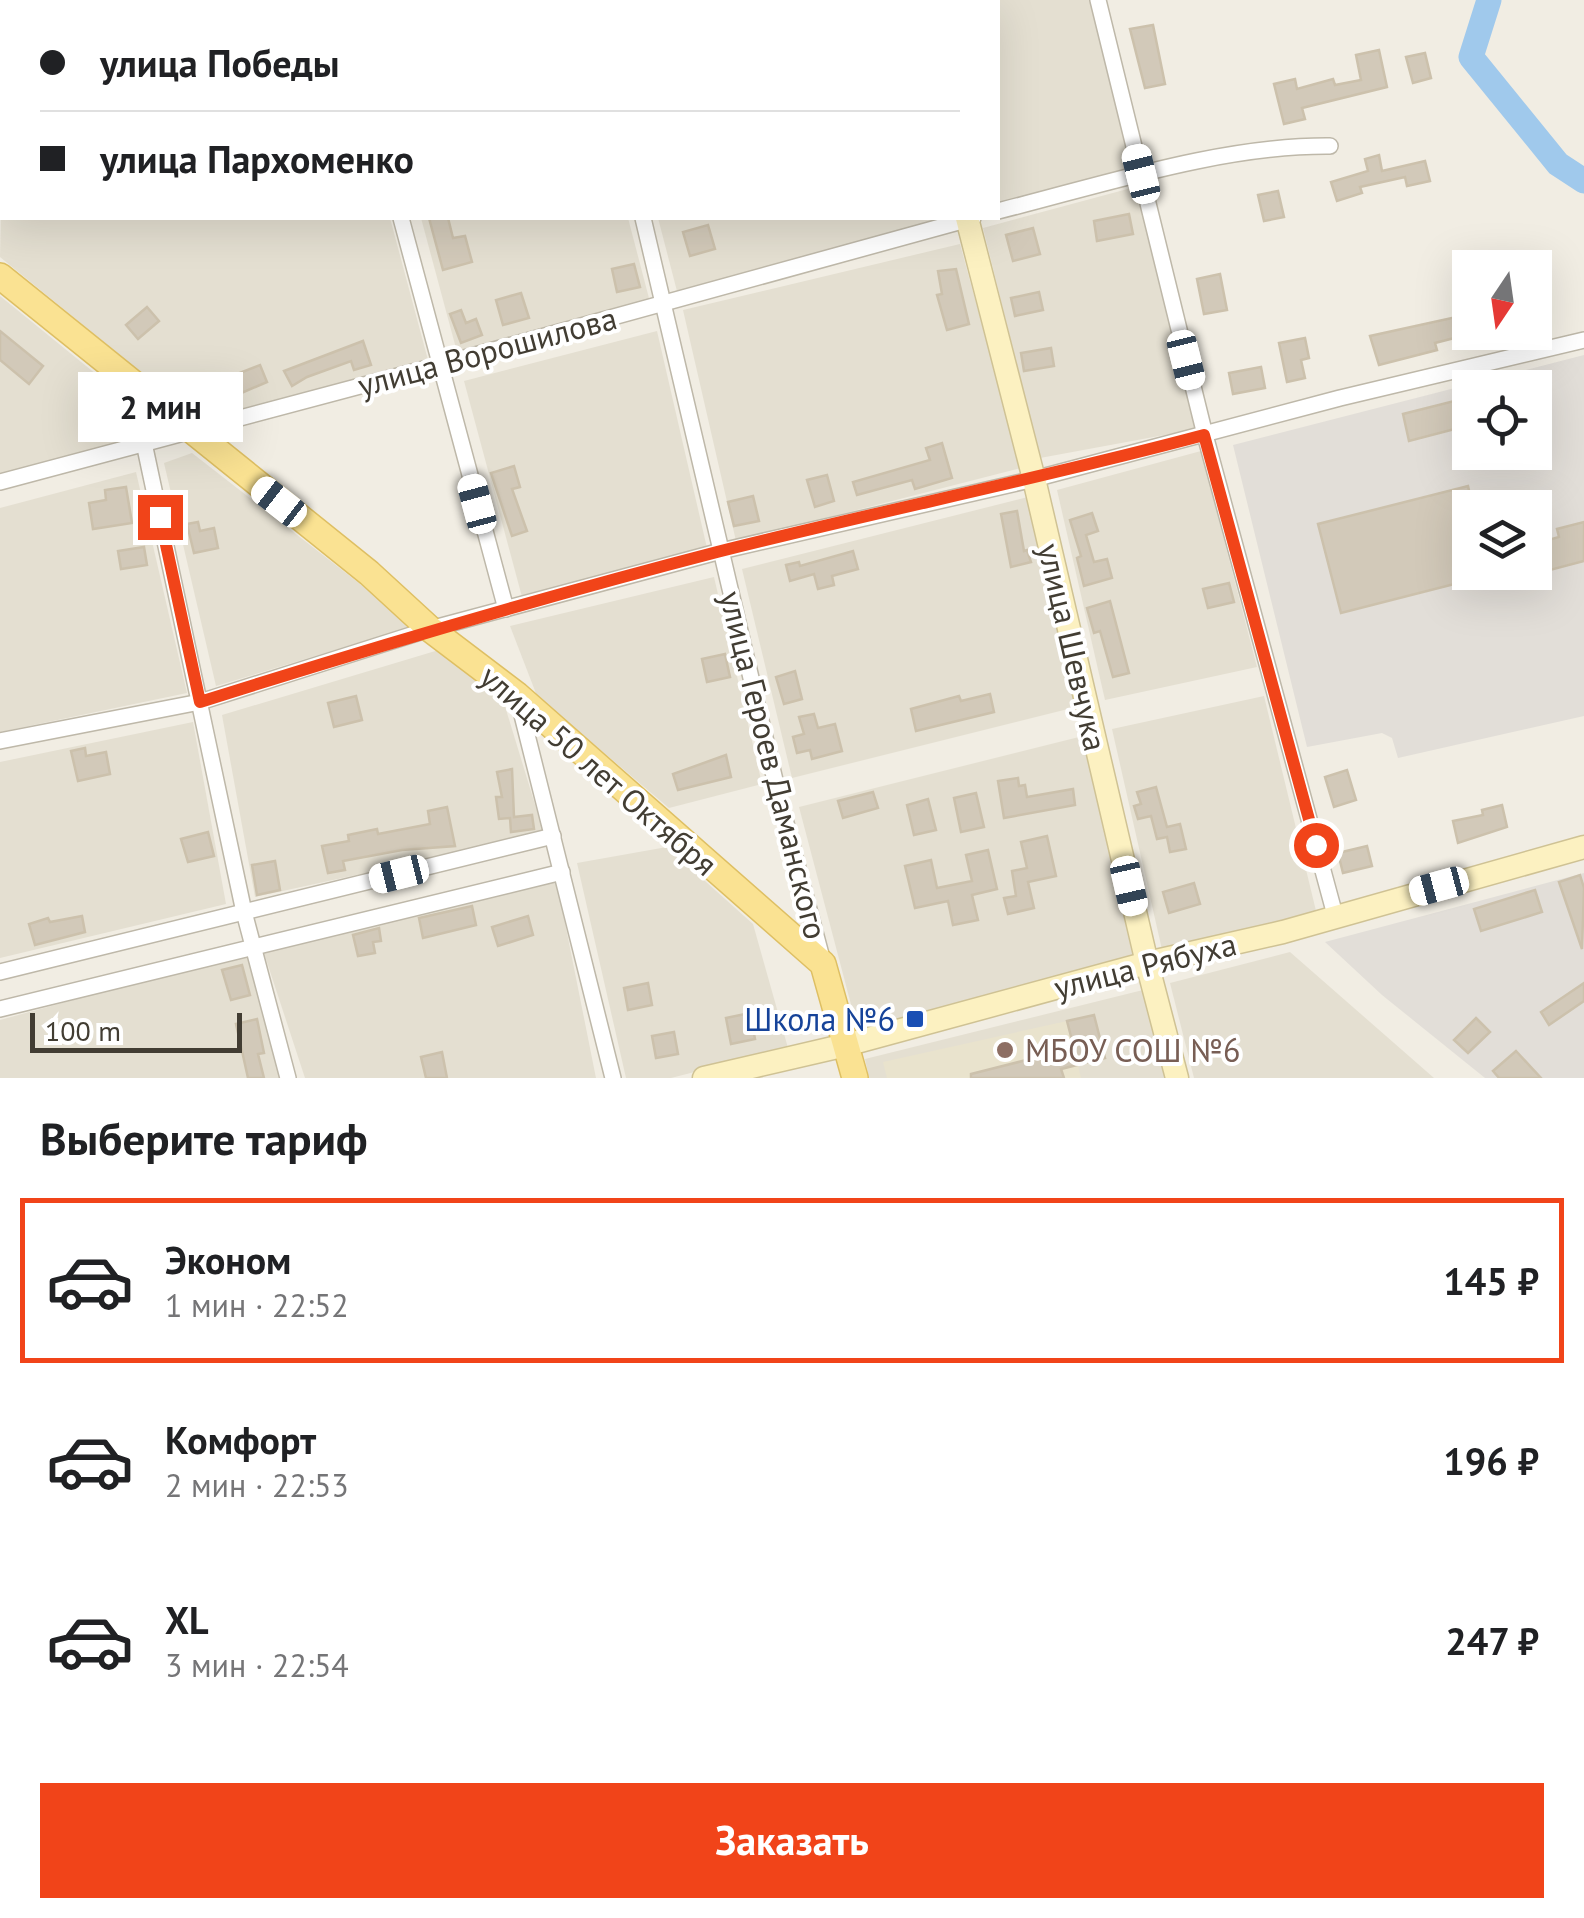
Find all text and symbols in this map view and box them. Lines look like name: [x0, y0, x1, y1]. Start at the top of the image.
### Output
text: улица Победы: [100, 38, 339, 87]
text: улица Пархоменко: [100, 134, 414, 183]
car: [1119, 141, 1163, 207]
north arrow: [1452, 250, 1552, 350]
map controls: [1452, 250, 1552, 590]
street label: улица Ворошилова: [353, 296, 621, 406]
car: [1164, 327, 1208, 393]
button: locate: [1452, 370, 1552, 470]
callout: 2 мин: [78, 372, 242, 442]
text: 2 мин: [119, 386, 202, 428]
car: [455, 471, 499, 537]
car: [246, 472, 312, 532]
button: layers: [1452, 490, 1552, 590]
route end: [138, 495, 183, 540]
street label: улица Шевчука: [1029, 539, 1117, 755]
street label: улица Героев Даманского: [710, 587, 838, 943]
street label: улица 50 лет Октября: [472, 655, 726, 885]
route start: [1294, 823, 1339, 868]
car: [366, 852, 432, 896]
car: [1108, 853, 1150, 919]
car: [1406, 864, 1472, 908]
street label: улица Рябуха: [1050, 922, 1240, 1008]
place label: Школа №6: [744, 998, 895, 1040]
scale bar: [30, 1008, 242, 1052]
marker: Школа №6: [904, 1008, 926, 1030]
text: 100 m: [45, 1012, 121, 1049]
place label: МБОУ СОШ №6: [1025, 1029, 1240, 1071]
marker: МБОУ СОШ №6: [994, 1039, 1016, 1061]
text: Выберите тариф: [40, 1109, 367, 1167]
text: Эконом: [165, 1235, 291, 1284]
icon: car: [45, 1236, 135, 1326]
text: 145 ₽: [1443, 1256, 1539, 1305]
text: 1 мин · 22:52: [165, 1284, 349, 1326]
text: Комфорт: [165, 1415, 316, 1464]
icon: car: [45, 1416, 135, 1506]
text: 196 ₽: [1443, 1436, 1539, 1485]
text: 2 мин · 22:53: [165, 1464, 349, 1506]
text: XL: [165, 1595, 209, 1644]
icon: car: [45, 1596, 135, 1686]
text: 247 ₽: [1445, 1616, 1539, 1665]
text: 3 мин · 22:54: [165, 1644, 349, 1686]
button: Заказать: [40, 1783, 1544, 1898]

